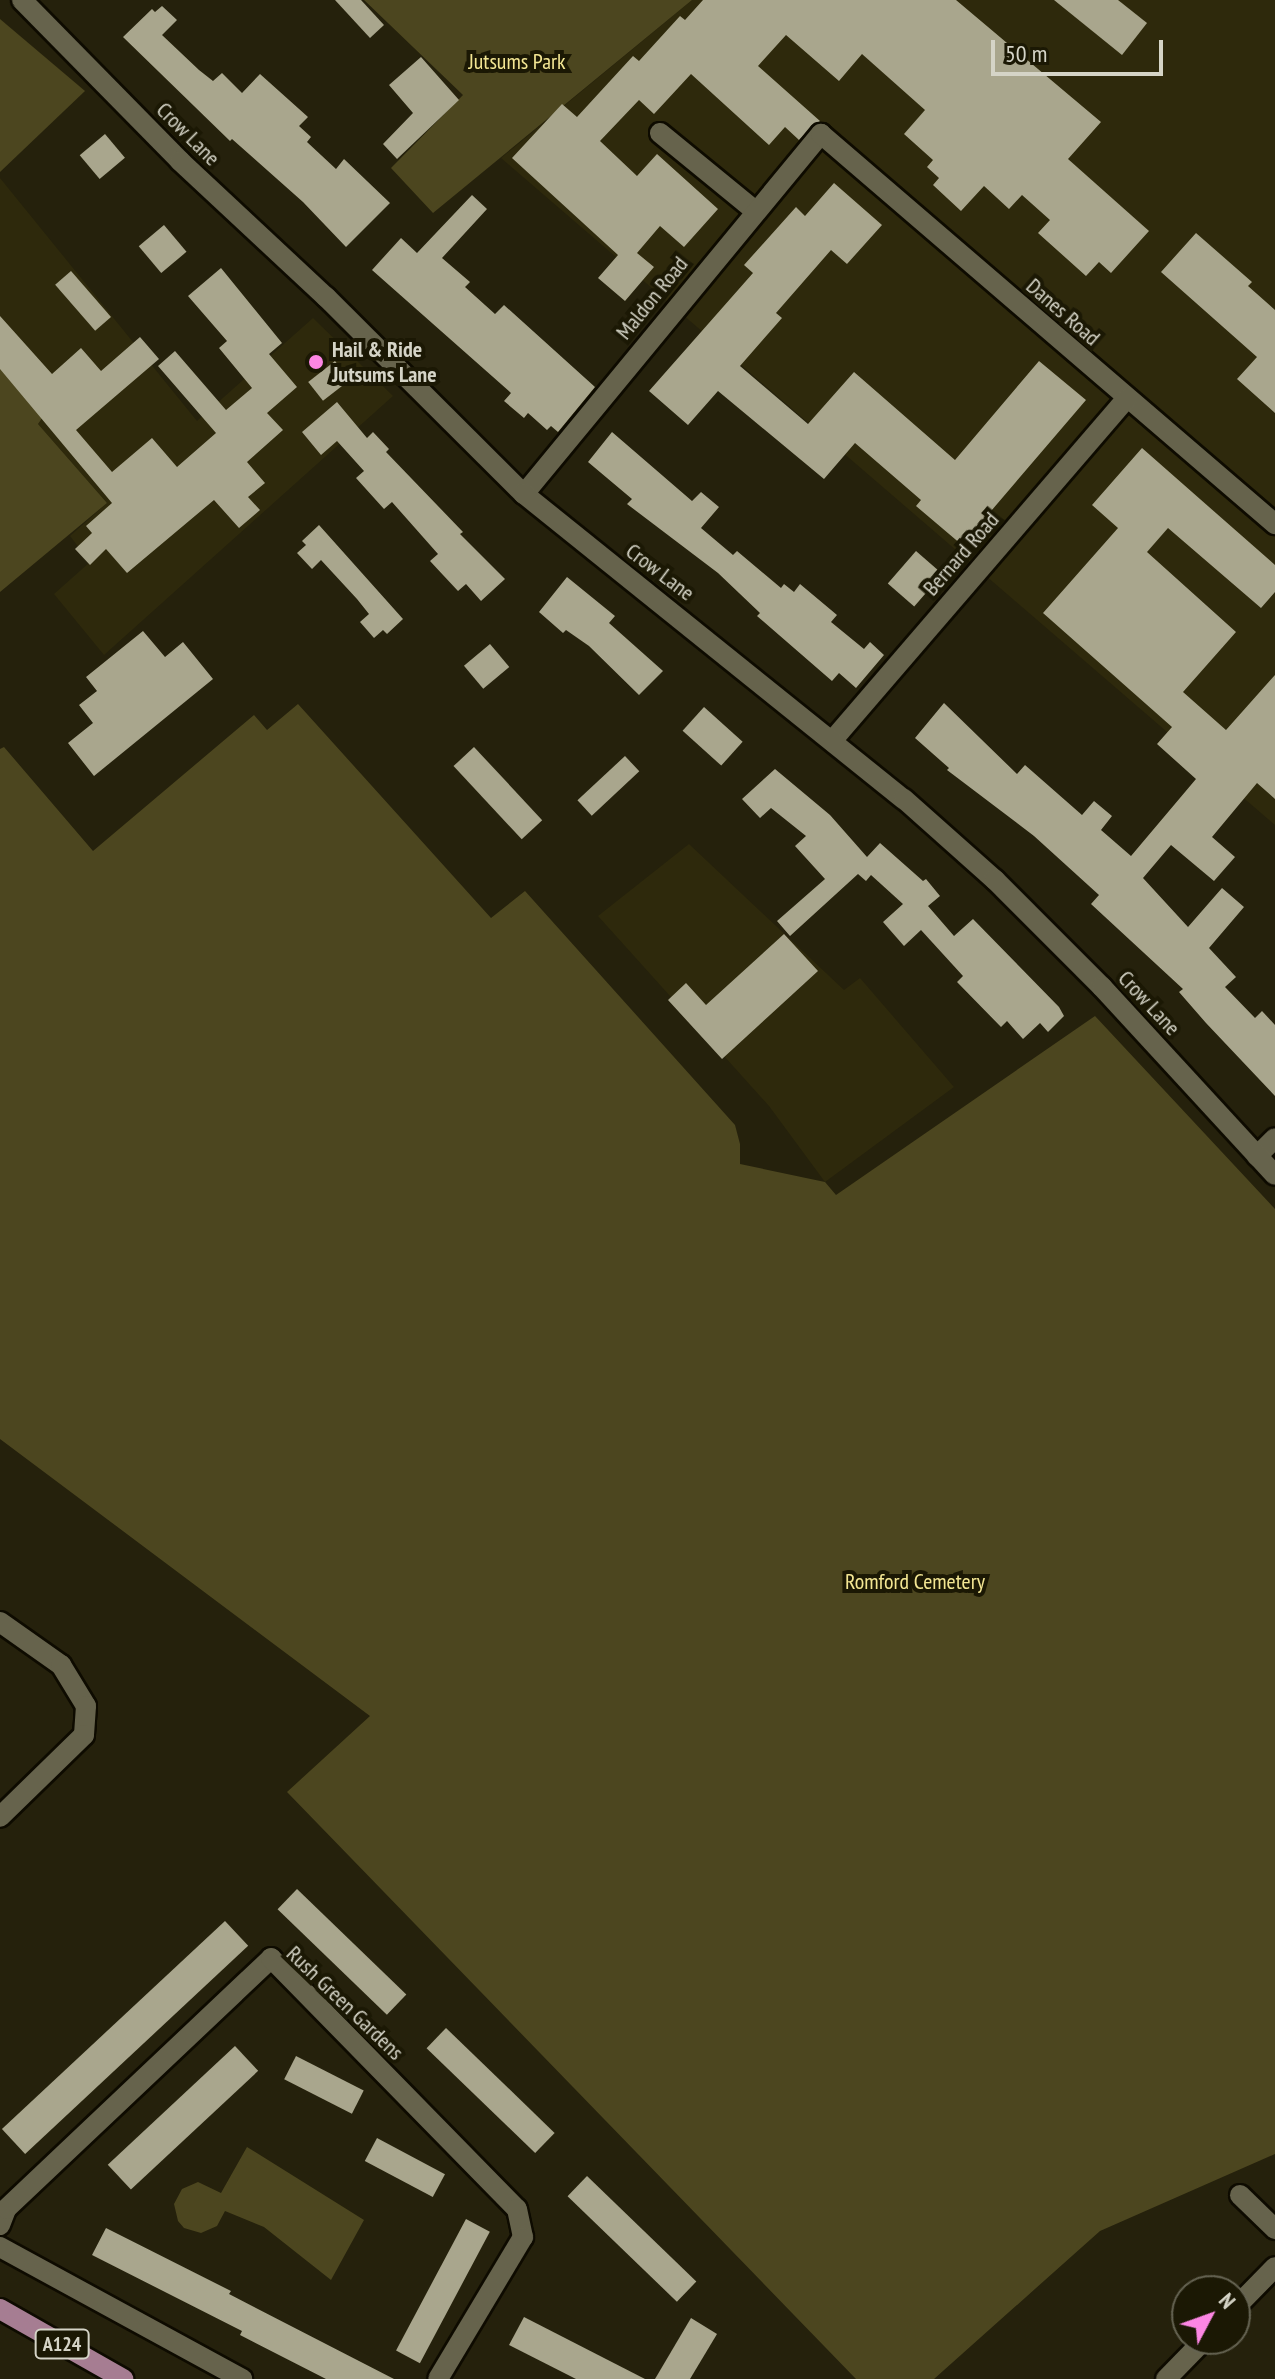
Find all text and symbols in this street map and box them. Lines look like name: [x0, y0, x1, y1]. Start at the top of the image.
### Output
scale bar: [995, 24, 1167, 74]
text: 50 m: [1005, 38, 1047, 69]
park label: Jutsums Park: [469, 49, 565, 75]
street label: Crow Lane: [151, 97, 225, 171]
street label: Maldon Road: [611, 251, 693, 345]
street label: Danes Road: [1021, 273, 1105, 351]
place label: Hail & Ride Jutsums Lane: [332, 336, 437, 388]
marker: Hail & Ride Jutsums Lane: [307, 353, 325, 371]
street label: Bernard Road: [918, 507, 1004, 601]
street label: Crow Lane: [620, 538, 700, 606]
street label: Crow Lane: [1112, 965, 1186, 1041]
park label: Romford Cemetery: [845, 1569, 985, 1595]
street label: Rush Green Gardens: [281, 1941, 409, 2065]
north arrow: [1171, 2275, 1251, 2355]
text: N: [1213, 2287, 1242, 2314]
road number: A124: [34, 2328, 90, 2360]

